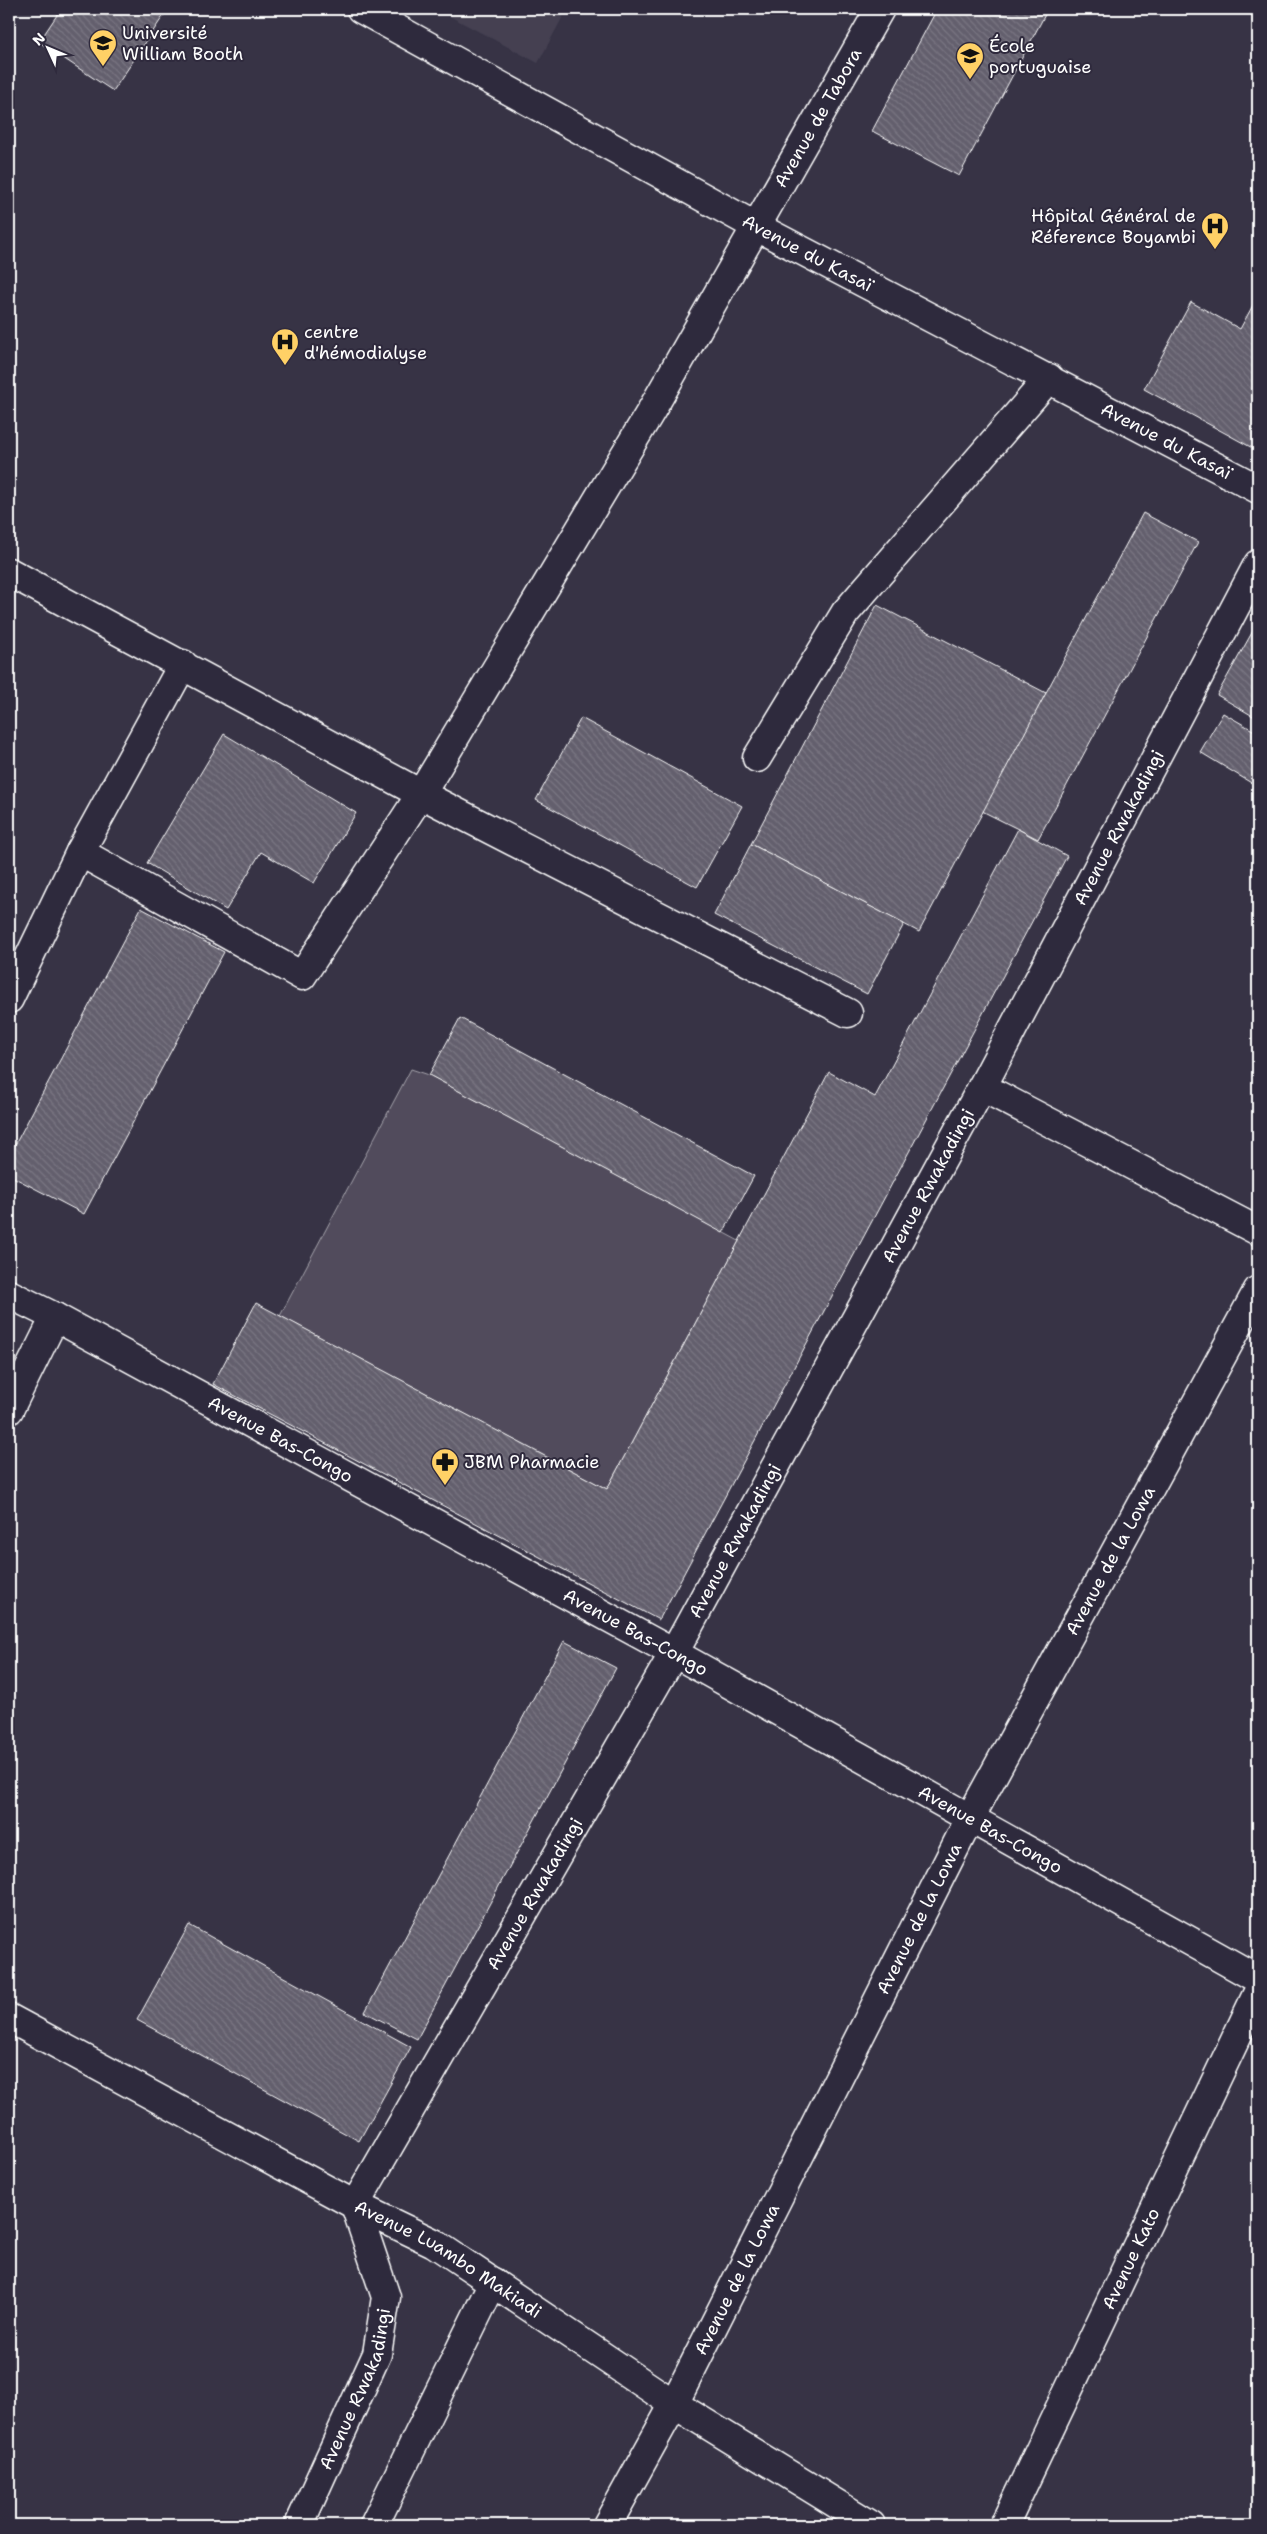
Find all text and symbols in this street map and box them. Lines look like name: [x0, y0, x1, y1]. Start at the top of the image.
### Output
place label: Université William Booth: [122, 21, 244, 66]
north arrow: [22, 22, 72, 72]
school or university icon: Université William Booth: [88, 28, 118, 67]
text: N: [28, 29, 49, 49]
place label: École portuguaise: [989, 34, 1091, 79]
school or university icon: École portuguaise: [955, 41, 985, 80]
street label: Avenue de Tabora: [769, 44, 867, 192]
place label: Hôpital Général de Réference Boyambi: [1031, 204, 1196, 249]
street label: Avenue du Kasaï: [738, 209, 878, 298]
hospital icon: Hôpital Général de Réference Boyambi: [1200, 211, 1230, 250]
place label: centre d'hémodialyse: [304, 320, 427, 365]
hospital icon: centre d'hémodialyse: [270, 327, 300, 366]
street label: Avenue du Kasaï: [1097, 397, 1237, 486]
street label: Avenue Rwakadingi: [1068, 746, 1170, 909]
street label: Avenue Rwakadingi: [876, 1104, 980, 1267]
street label: Avenue Bas-Congo: [204, 1390, 357, 1488]
pharmacy icon: JBM Pharmacie: [430, 1447, 460, 1486]
place label: JBM Pharmacie: [464, 1450, 599, 1474]
street label: Avenue Rwakadingi: [683, 1459, 787, 1622]
street label: Avenue de la Lowa: [1060, 1482, 1161, 1640]
street label: Avenue Bas-Congo: [559, 1583, 712, 1682]
street label: Avenue Bas-Congo: [914, 1780, 1067, 1879]
street label: Avenue Rwakadingi: [481, 1813, 588, 1975]
street label: Avenue de la Lowa: [871, 1839, 967, 1998]
street label: Avenue Luambo Makiadi: [350, 2194, 546, 2324]
street label: Avenue de la Lowa: [689, 2200, 785, 2359]
street label: Avenue Kato: [1096, 2204, 1165, 2314]
street label: Avenue Rwakadingi: [314, 2306, 396, 2474]

